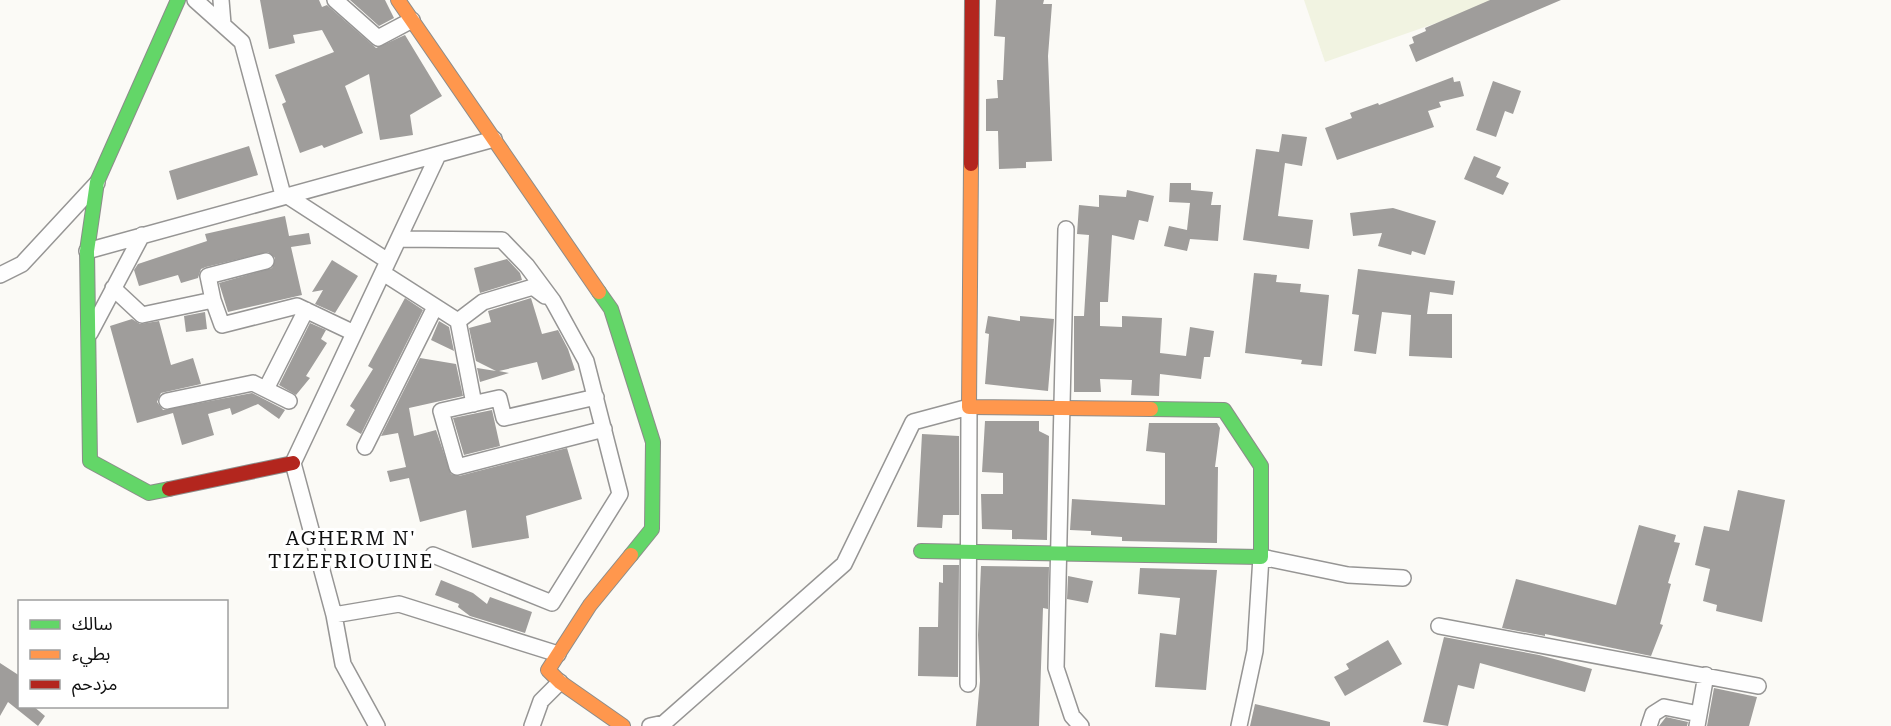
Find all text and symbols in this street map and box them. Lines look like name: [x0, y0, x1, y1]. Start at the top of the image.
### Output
district label: AGHERM N' TIZEFRIOUINE: [268, 526, 434, 573]
legend: [18, 600, 228, 708]
text: سالك: [72, 613, 113, 634]
text: بطيء: [72, 643, 110, 667]
text: مزدحم: [72, 673, 117, 697]

